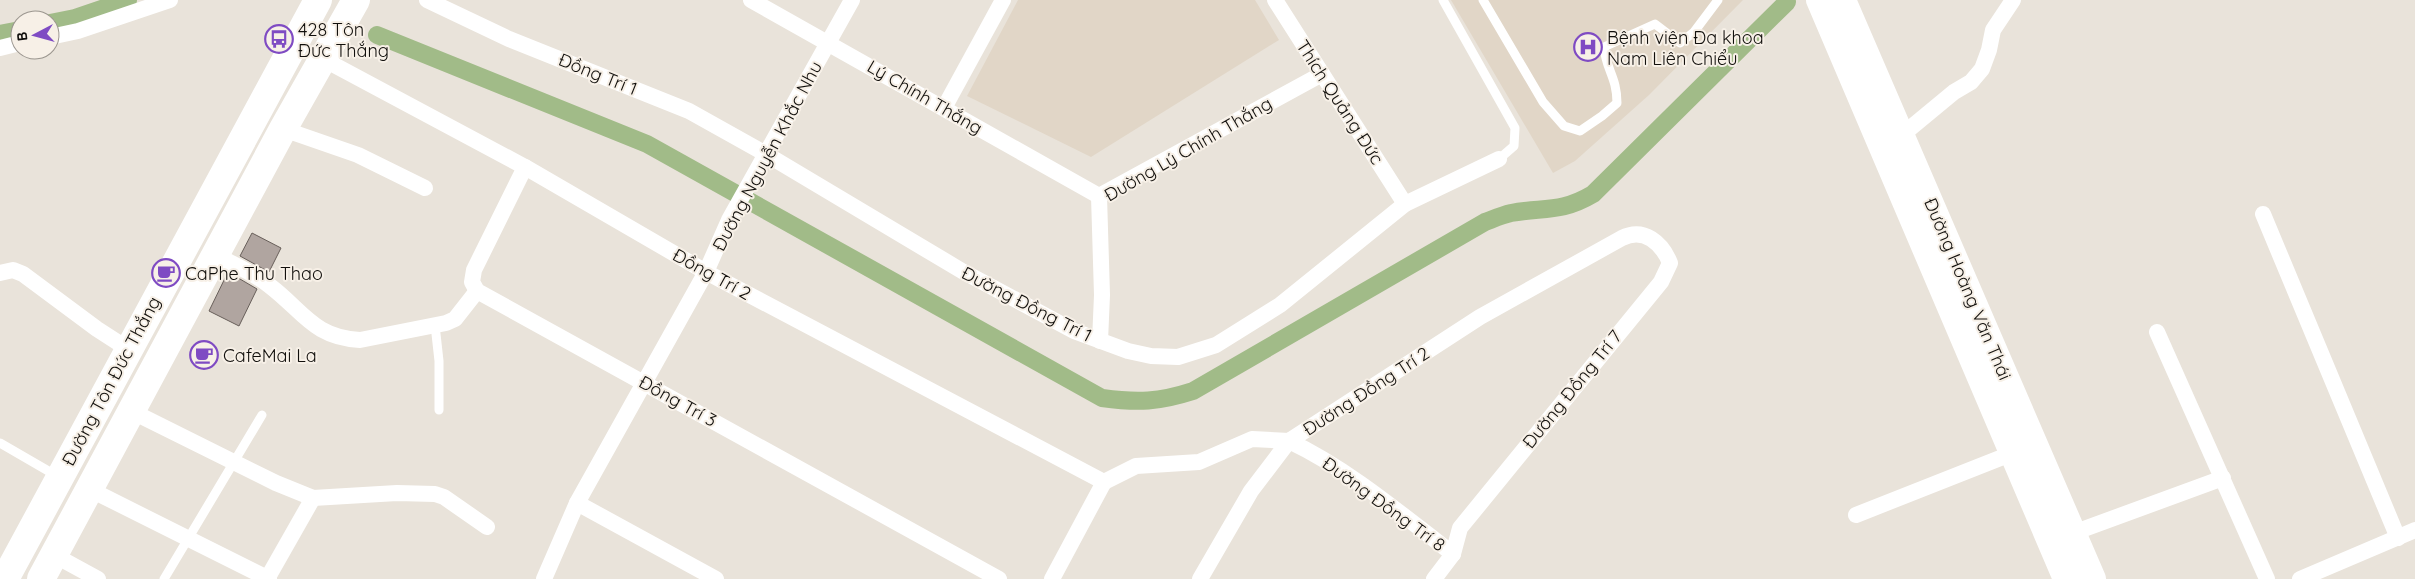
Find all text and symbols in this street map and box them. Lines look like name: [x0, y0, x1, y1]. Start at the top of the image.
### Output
north arrow: [10, 10, 60, 60]
place label: 428 Tôn Đức Thắng: [298, 18, 389, 62]
bus stop icon: 428 Tôn Đức Thắng: [264, 24, 294, 54]
place label: Bệnh viện Đa khoa Nam Liên Chiểu: [1607, 26, 1764, 70]
text: B: [13, 31, 32, 42]
hospital icon: Bệnh viện Đa khoa Nam Liên Chiểu: [1573, 32, 1603, 62]
street label: Thích Quảng Đức: [1291, 36, 1389, 168]
street label: Đồng Trí 1: [555, 48, 641, 100]
street label: Lý Chính Thắng: [863, 55, 987, 139]
street label: Đường Nguyễn Khắc Nhu: [707, 57, 827, 255]
street label: Đường Lý Chính Thắng: [1100, 92, 1276, 206]
street label: Đường Hoàng Văn Thái: [1919, 194, 2017, 384]
street label: Đồng Trí 2: [669, 243, 755, 305]
cafe icon: CaPhe Thu Thao: [151, 258, 181, 288]
street label: Đường Đồng Trí 1: [958, 261, 1096, 347]
place label: CaPhe Thu Thao: [185, 262, 323, 285]
street label: Đường Tôn Đức Thắng: [57, 292, 165, 470]
street label: Đường Đồng Trí 7: [1517, 325, 1627, 453]
cafe icon: CafeMai La: [189, 340, 219, 370]
street label: Đường Đồng Trí 2: [1298, 341, 1434, 441]
place label: CafeMai La: [223, 344, 317, 367]
street label: Đồng Trí 3: [635, 370, 721, 432]
street label: Đường Đồng Trí 8: [1318, 452, 1450, 556]

